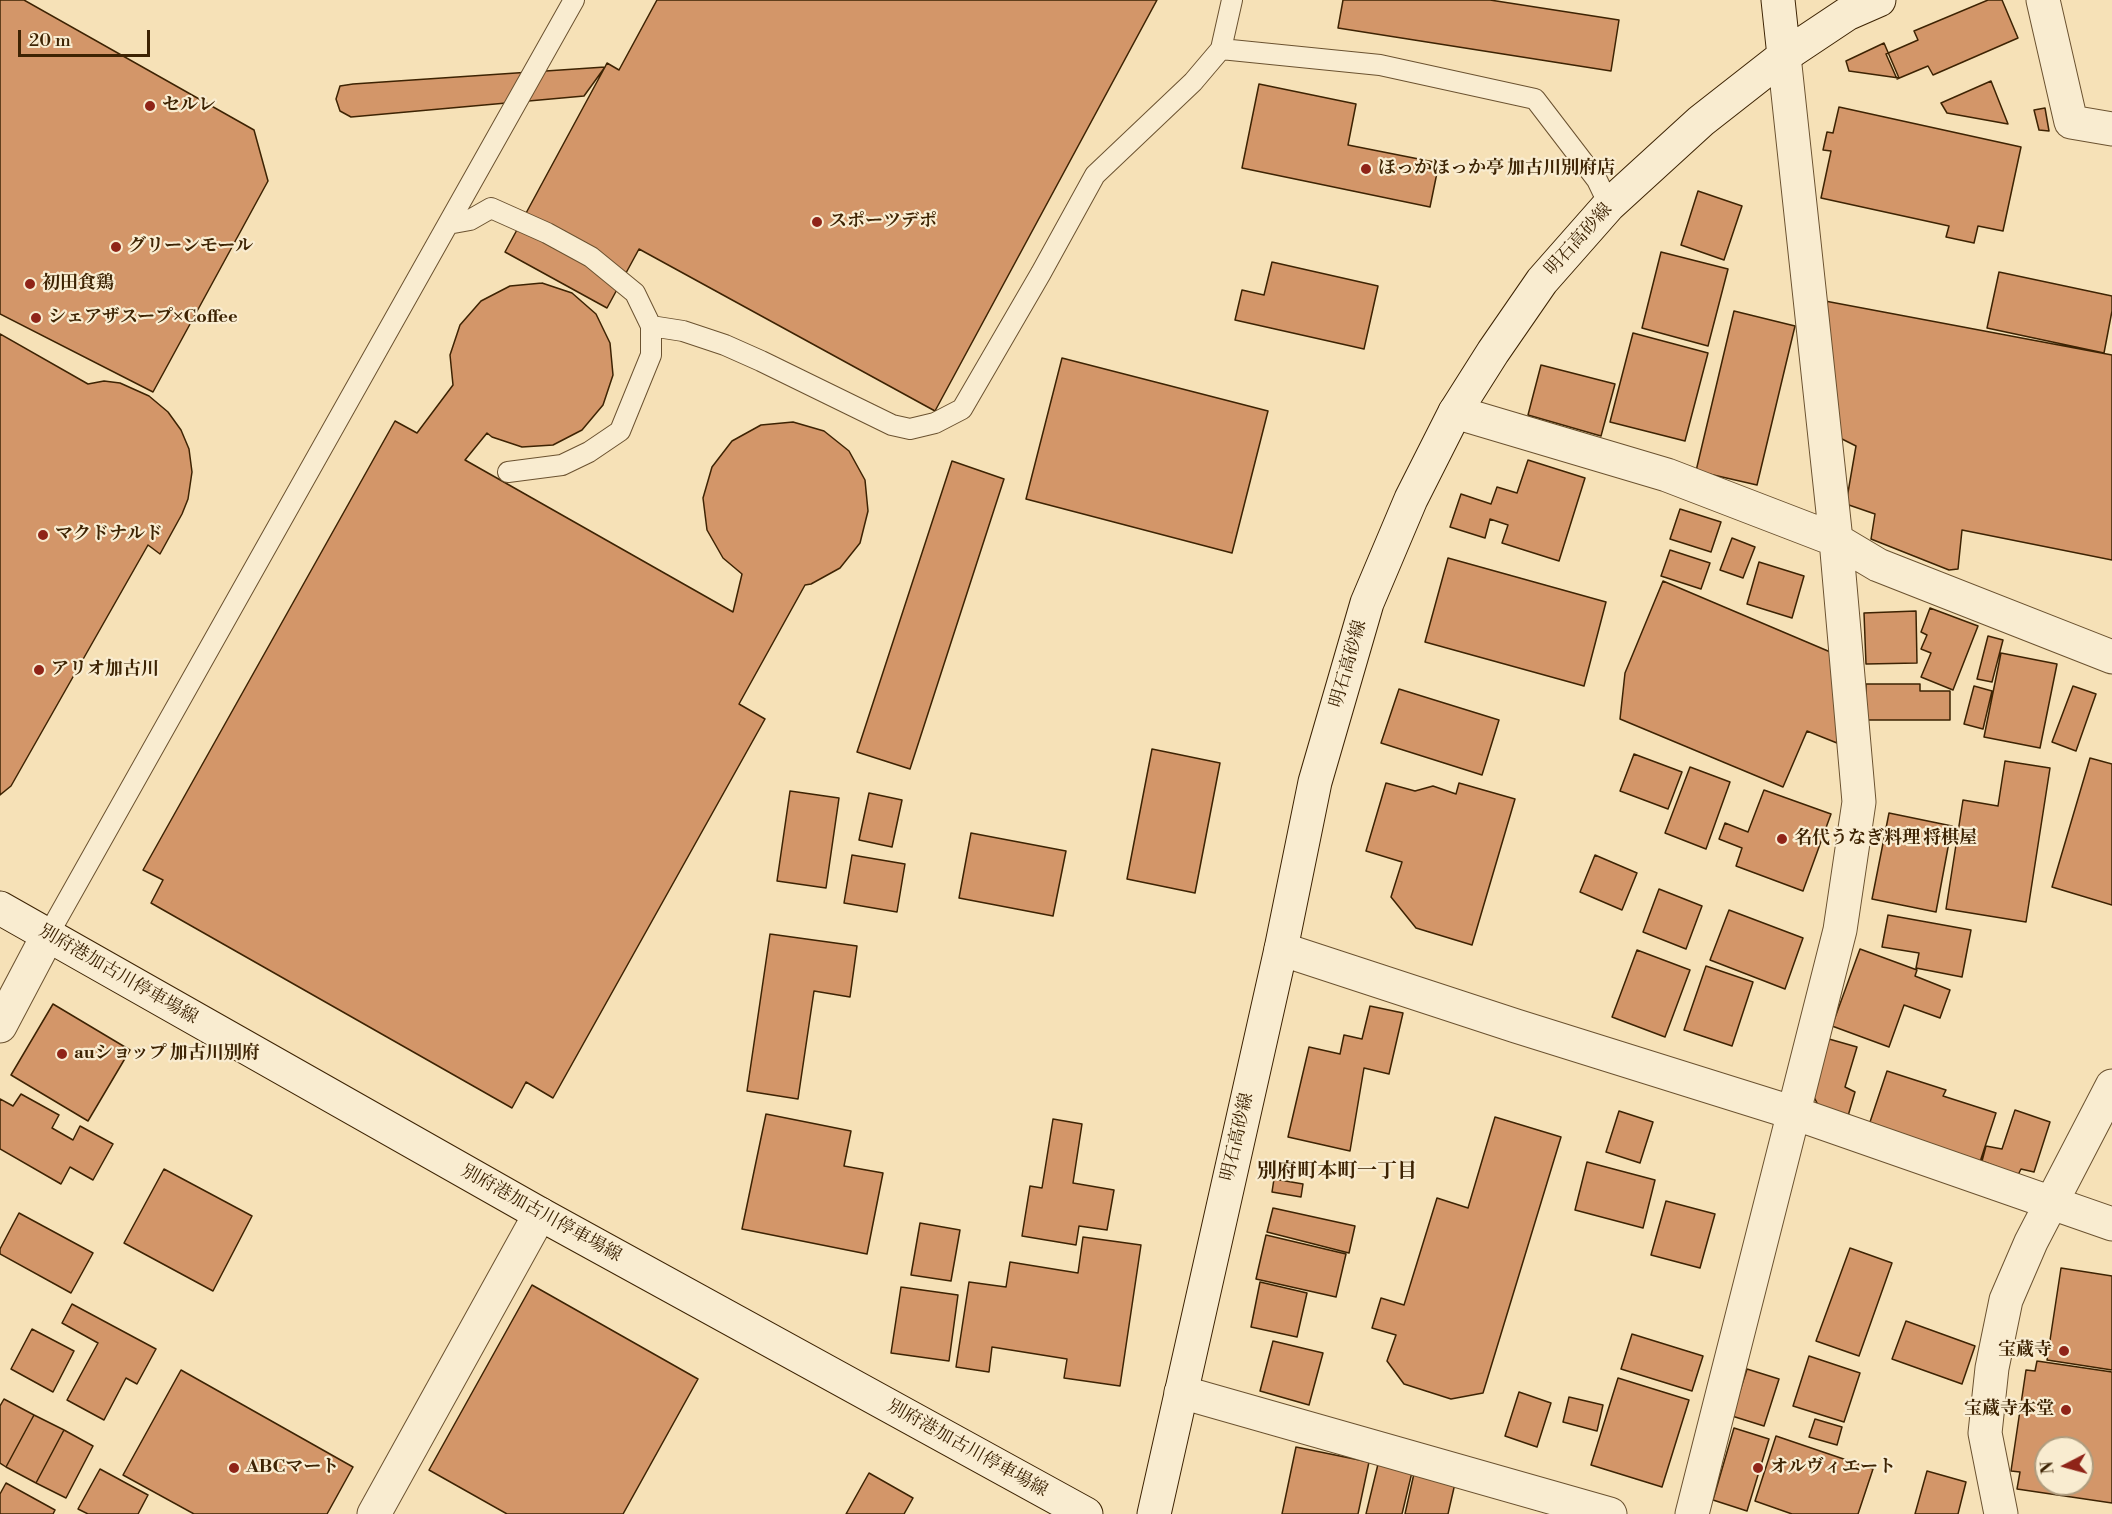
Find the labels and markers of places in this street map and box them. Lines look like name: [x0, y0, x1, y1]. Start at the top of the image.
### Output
place label: セルレ: [162, 95, 216, 117]
marker: セルレ: [143, 99, 157, 113]
place label: ほっかほっか亭 加古川別府店: [1378, 158, 1615, 180]
marker: ほっかほっか亭 加古川別府店: [1359, 162, 1373, 176]
place label: スポーツデポ: [829, 211, 937, 233]
marker: スポーツデポ: [810, 215, 824, 229]
place label: グリーンモール: [128, 236, 253, 258]
marker: グリーンモール: [109, 240, 123, 254]
place label: 初田食鶏: [42, 273, 114, 295]
marker: 初田食鶏: [23, 277, 37, 291]
place label: シェアザスープ×Coffee: [48, 307, 238, 329]
marker: シェアザスープ×Coffee: [29, 311, 43, 325]
place label: マクドナルド: [55, 524, 163, 546]
marker: マクドナルド: [36, 528, 50, 542]
place label: アリオ加古川: [51, 659, 159, 681]
marker: アリオ加古川: [32, 663, 46, 677]
place label: 名代うなぎ料理 将棋屋: [1794, 828, 1977, 850]
marker: 名代うなぎ料理 将棋屋: [1775, 832, 1789, 846]
place label: auショップ 加古川別府: [74, 1043, 260, 1065]
marker: auショップ 加古川別府: [55, 1047, 69, 1061]
place label: 宝蔵寺: [1998, 1340, 2052, 1362]
marker: 宝蔵寺: [2057, 1344, 2071, 1358]
place label: 宝蔵寺本堂: [1964, 1399, 2054, 1421]
marker: 宝蔵寺本堂: [2059, 1403, 2073, 1417]
place label: ABCマート: [246, 1457, 339, 1479]
place label: オルヴィエート: [1770, 1457, 1896, 1479]
marker: ABCマート: [227, 1461, 241, 1475]
marker: オルヴィエート: [1751, 1461, 1765, 1475]

